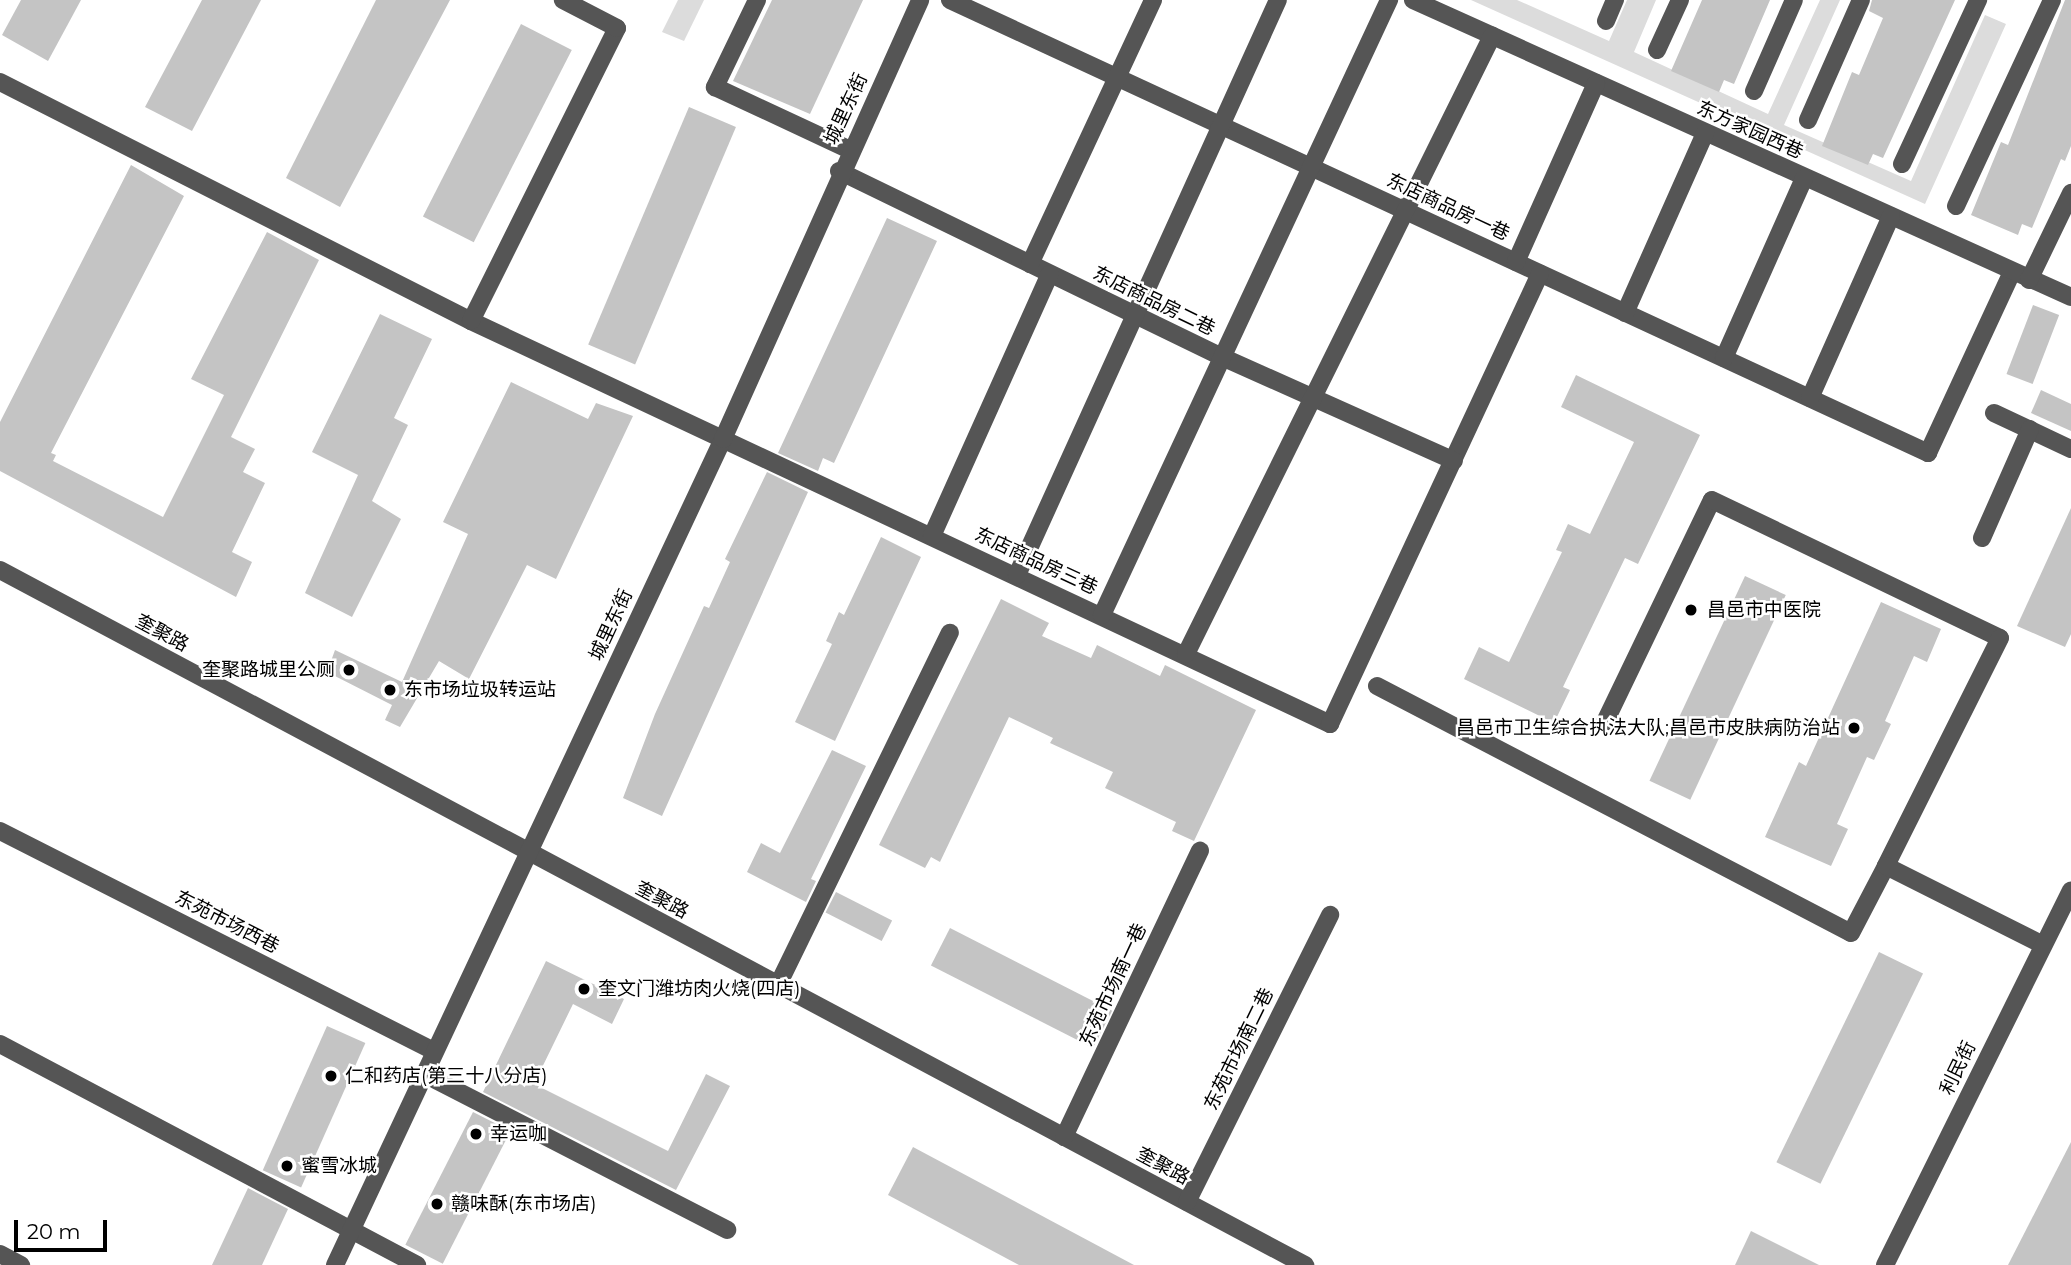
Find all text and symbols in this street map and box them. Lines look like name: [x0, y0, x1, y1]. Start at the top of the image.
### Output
street label: 城里东街: [820, 70, 872, 148]
street label: 东方家园西巷: [1693, 96, 1807, 164]
street label: 东店商品房一巷: [1383, 169, 1513, 245]
street label: 东店商品房二巷: [1089, 262, 1219, 340]
street label: 东店商品房三巷: [971, 523, 1101, 599]
street label: 城里东街: [585, 586, 637, 664]
place label: 昌邑市中医院: [1707, 599, 1821, 621]
marker: 昌邑市中医院: [1681, 600, 1701, 620]
street label: 奎聚路: [131, 610, 193, 656]
place label: 奎聚路城里公厕: [202, 659, 335, 681]
marker: 奎聚路城里公厕: [341, 662, 357, 678]
place label: 东市场垃圾转运站: [404, 679, 556, 701]
marker: 东市场垃圾转运站: [382, 682, 398, 698]
place label: 昌邑市卫生综合执法大队;昌邑市皮肤病防治站: [1456, 717, 1840, 739]
marker: 昌邑市卫生综合执法大队;昌邑市皮肤病防治站: [1846, 720, 1862, 736]
street label: 奎聚路: [631, 877, 693, 923]
street label: 东苑市场西巷: [171, 886, 283, 958]
street label: 东苑市场南一巷: [1075, 920, 1151, 1050]
place label: 奎文门潍坊肉火烧(四店): [598, 978, 801, 1000]
marker: 奎文门潍坊肉火烧(四店): [576, 981, 592, 997]
street label: 东苑市场南二巷: [1200, 984, 1278, 1114]
street label: 利民街: [1935, 1037, 1981, 1099]
place label: 仁和药店(第三十八分店): [345, 1065, 548, 1087]
marker: 仁和药店(第三十八分店): [323, 1068, 339, 1084]
place label: 幸运咖: [490, 1123, 547, 1145]
marker: 幸运咖: [468, 1126, 484, 1142]
street label: 奎聚路: [1132, 1143, 1194, 1189]
place label: 蜜雪冰城: [301, 1155, 377, 1177]
marker: 蜜雪冰城: [279, 1158, 295, 1174]
place label: 赣味酥(东市场店): [451, 1193, 597, 1215]
marker: 赣味酥(东市场店): [429, 1196, 445, 1212]
scale bar: [18, 1206, 110, 1250]
text: 20 m: [27, 1219, 81, 1244]

